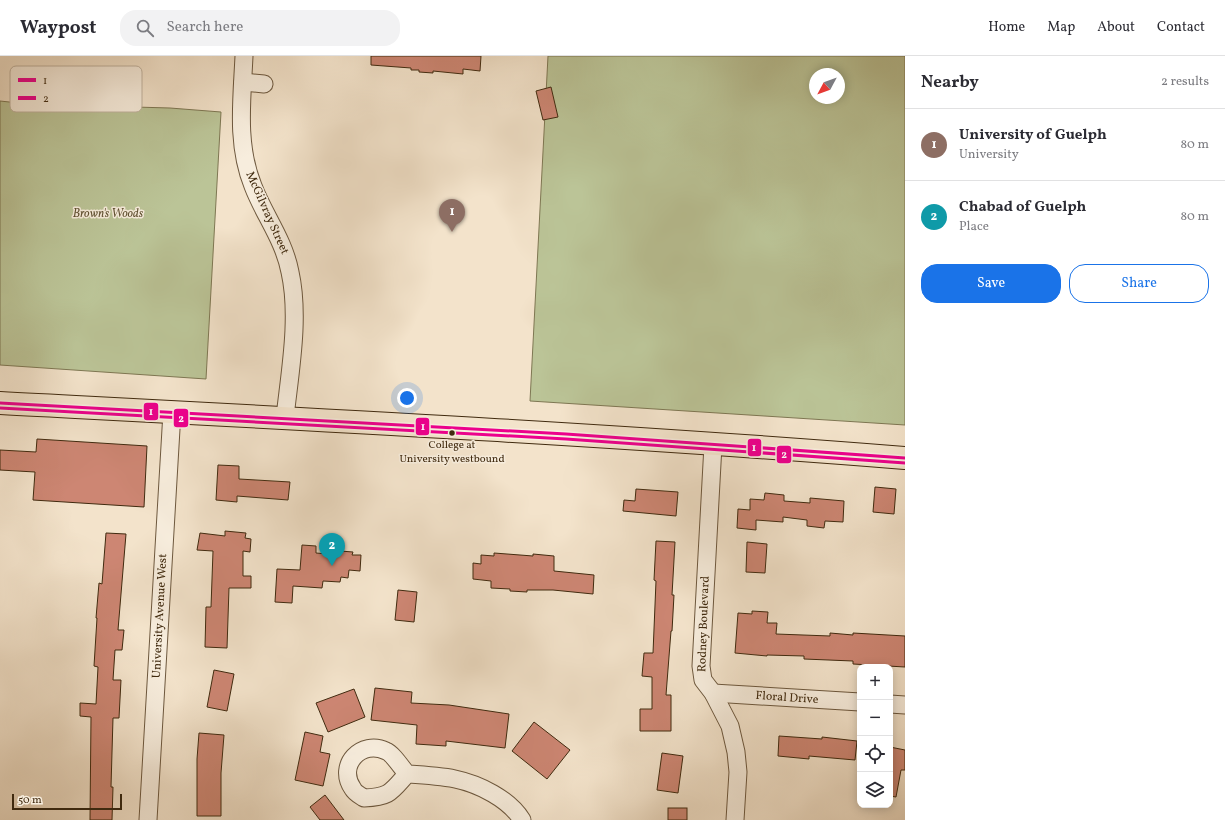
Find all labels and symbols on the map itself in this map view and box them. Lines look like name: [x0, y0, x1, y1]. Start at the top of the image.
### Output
legend: [10, 66, 142, 112]
north arrow: [809, 68, 845, 104]
text: 1: [43, 74, 47, 89]
text: 2: [43, 92, 49, 107]
street label: McGilvray Street: [242, 169, 292, 257]
pin: 1: [439, 199, 465, 232]
park label: Brown's Woods: [73, 206, 144, 222]
your location: [397, 388, 417, 408]
line badge: 1: [143, 402, 159, 421]
text: 1: [149, 405, 153, 420]
line badge: 2: [173, 408, 189, 428]
text: 2: [178, 412, 184, 427]
line badge: 1: [415, 417, 430, 436]
text: 1: [421, 420, 425, 435]
marker: College at University westbound: [447, 428, 457, 438]
place label: College at University westbound: [399, 438, 505, 467]
line badge: 1: [747, 438, 762, 457]
text: 1: [752, 441, 756, 456]
line badge: 2: [776, 445, 792, 464]
text: 2: [781, 448, 787, 463]
pin: 2: [319, 533, 345, 566]
street label: University Avenue West: [149, 553, 171, 679]
street label: Rodney Boulevard: [694, 575, 714, 672]
street label: Floral Drive: [755, 688, 819, 708]
scale bar: [12, 792, 122, 811]

